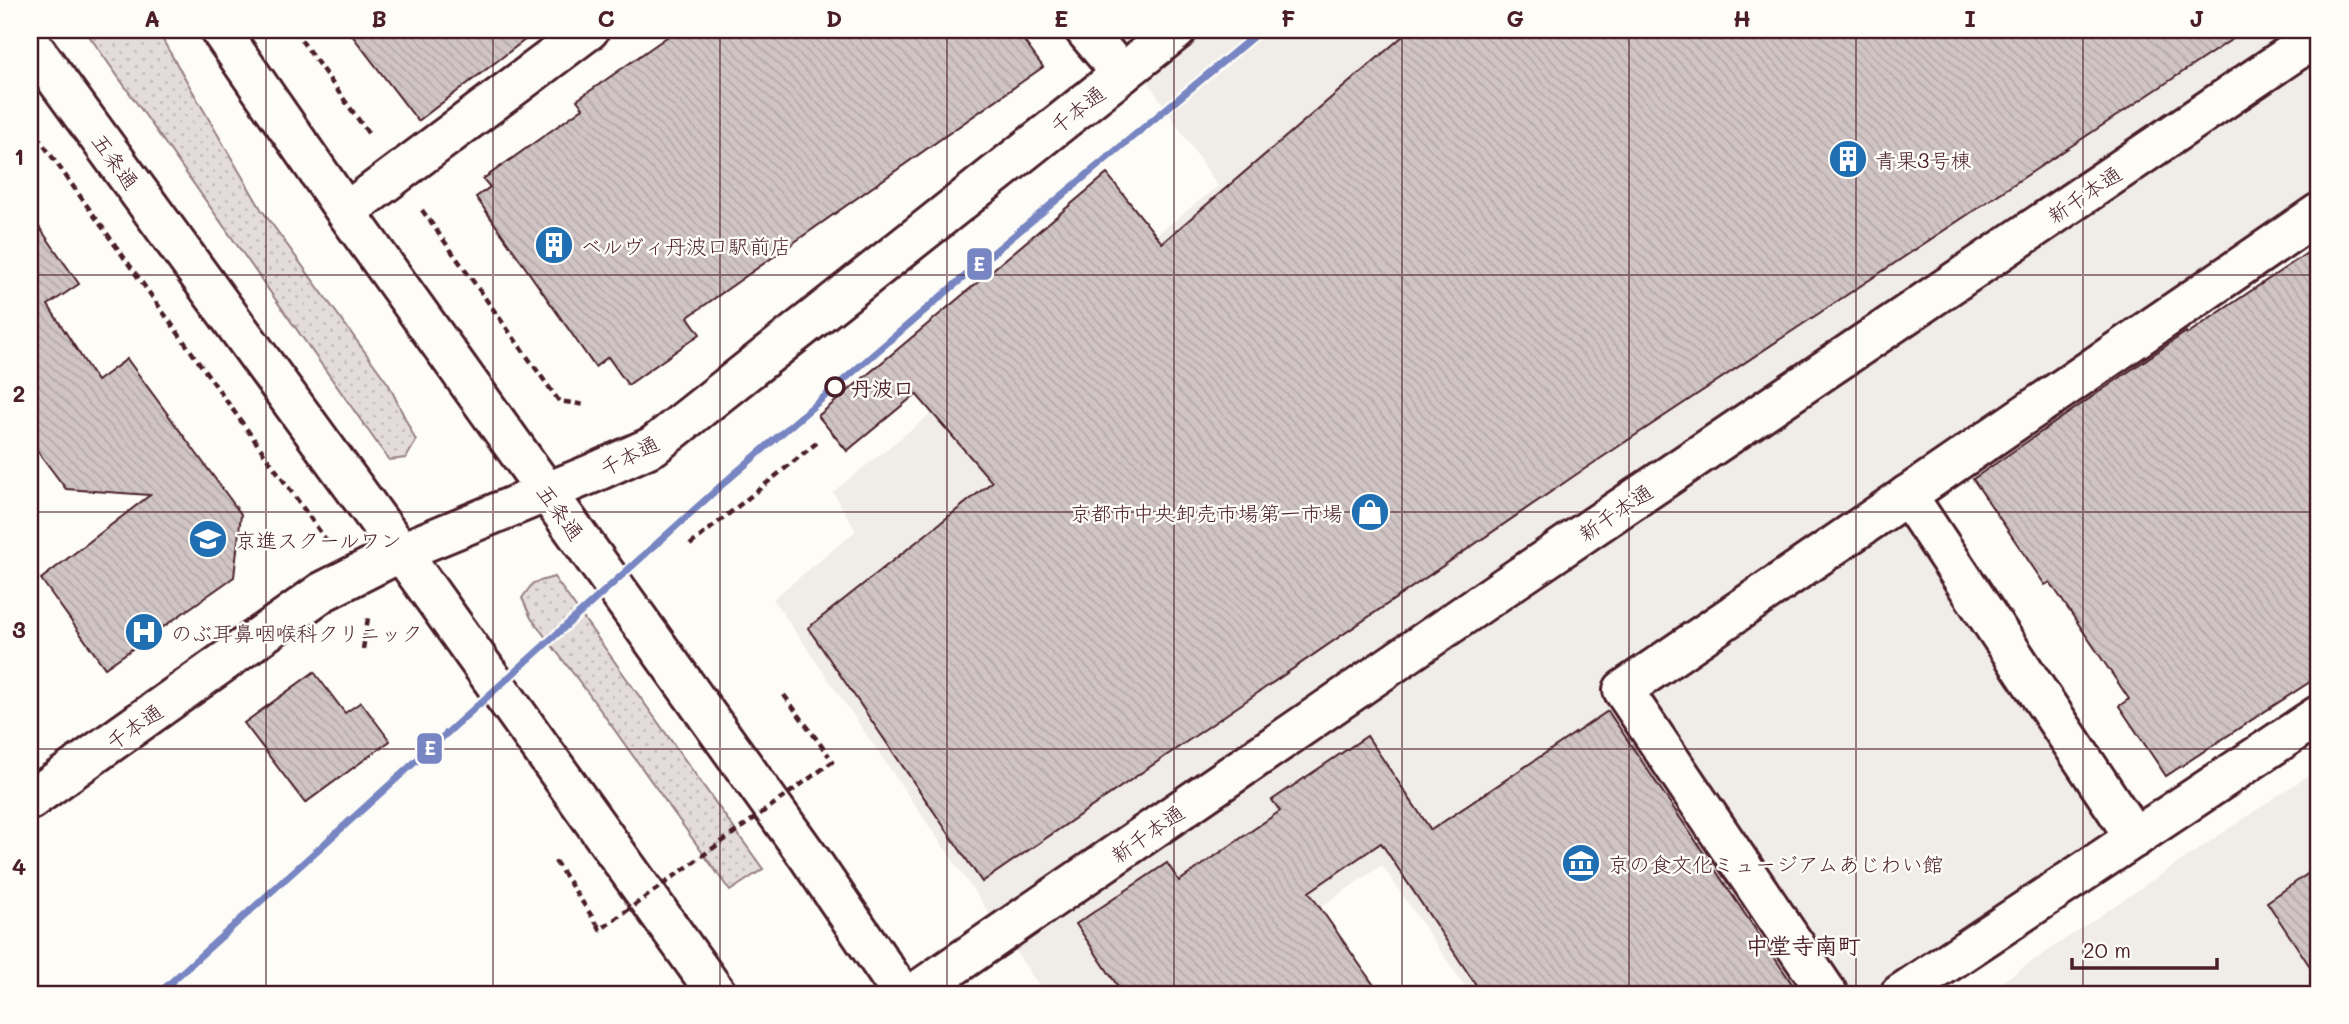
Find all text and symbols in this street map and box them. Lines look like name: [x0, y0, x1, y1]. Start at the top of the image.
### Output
text: A: [144, 3, 160, 33]
text: B: [371, 3, 387, 33]
text: C: [597, 3, 615, 33]
text: D: [826, 3, 842, 33]
text: E: [1054, 3, 1068, 33]
text: F: [1281, 3, 1295, 33]
text: G: [1506, 3, 1524, 33]
text: H: [1733, 3, 1751, 33]
text: I: [1964, 3, 1976, 33]
text: J: [2189, 3, 2205, 33]
street label: 千本通: [1044, 79, 1110, 139]
street label: 五条通: [87, 128, 145, 194]
building icon: 青果3号棟: [1827, 138, 1869, 180]
text: 1: [14, 141, 24, 171]
place label: 青果3号棟: [1875, 146, 1971, 173]
street label: 新千本通: [2042, 159, 2126, 229]
building icon: ベルヴィ丹波口駅前店: [533, 224, 575, 266]
place label: ベルヴィ丹波口駅前店: [581, 232, 791, 259]
line badge: E: [966, 247, 993, 281]
text: E: [973, 251, 985, 276]
place label: 丹波口: [851, 374, 914, 401]
marker: 丹波口: [825, 377, 845, 397]
text: 2: [13, 378, 25, 408]
street label: 千本通: [595, 429, 663, 481]
street label: 新千本通: [1573, 477, 1657, 547]
street label: 五条通: [532, 479, 590, 545]
shop icon: 京都市中央卸売市場第一市場: [1349, 491, 1391, 533]
place label: 京都市中央卸売市場第一市場: [1070, 499, 1343, 526]
school or university icon: 京進スクールワン: [187, 518, 229, 560]
place label: 京進スクールワン: [235, 526, 402, 553]
hospital icon: のぶ耳鼻咽喉科クリニック: [123, 611, 165, 653]
text: 3: [12, 614, 26, 644]
place label: のぶ耳鼻咽喉科クリニック: [171, 619, 423, 646]
street label: 千本通: [100, 697, 168, 755]
line badge: E: [416, 732, 443, 765]
text: E: [424, 735, 436, 760]
street label: 新千本通: [1105, 798, 1189, 868]
museum icon: 京の食文化ミュージアムあじわい館: [1560, 842, 1602, 884]
place label: 京の食文化ミュージアムあじわい館: [1608, 850, 1944, 877]
text: 4: [12, 851, 26, 881]
scale bar: [2072, 926, 2218, 970]
district label: 中堂寺南町: [1746, 930, 1861, 960]
text: 20 m: [2083, 936, 2131, 963]

